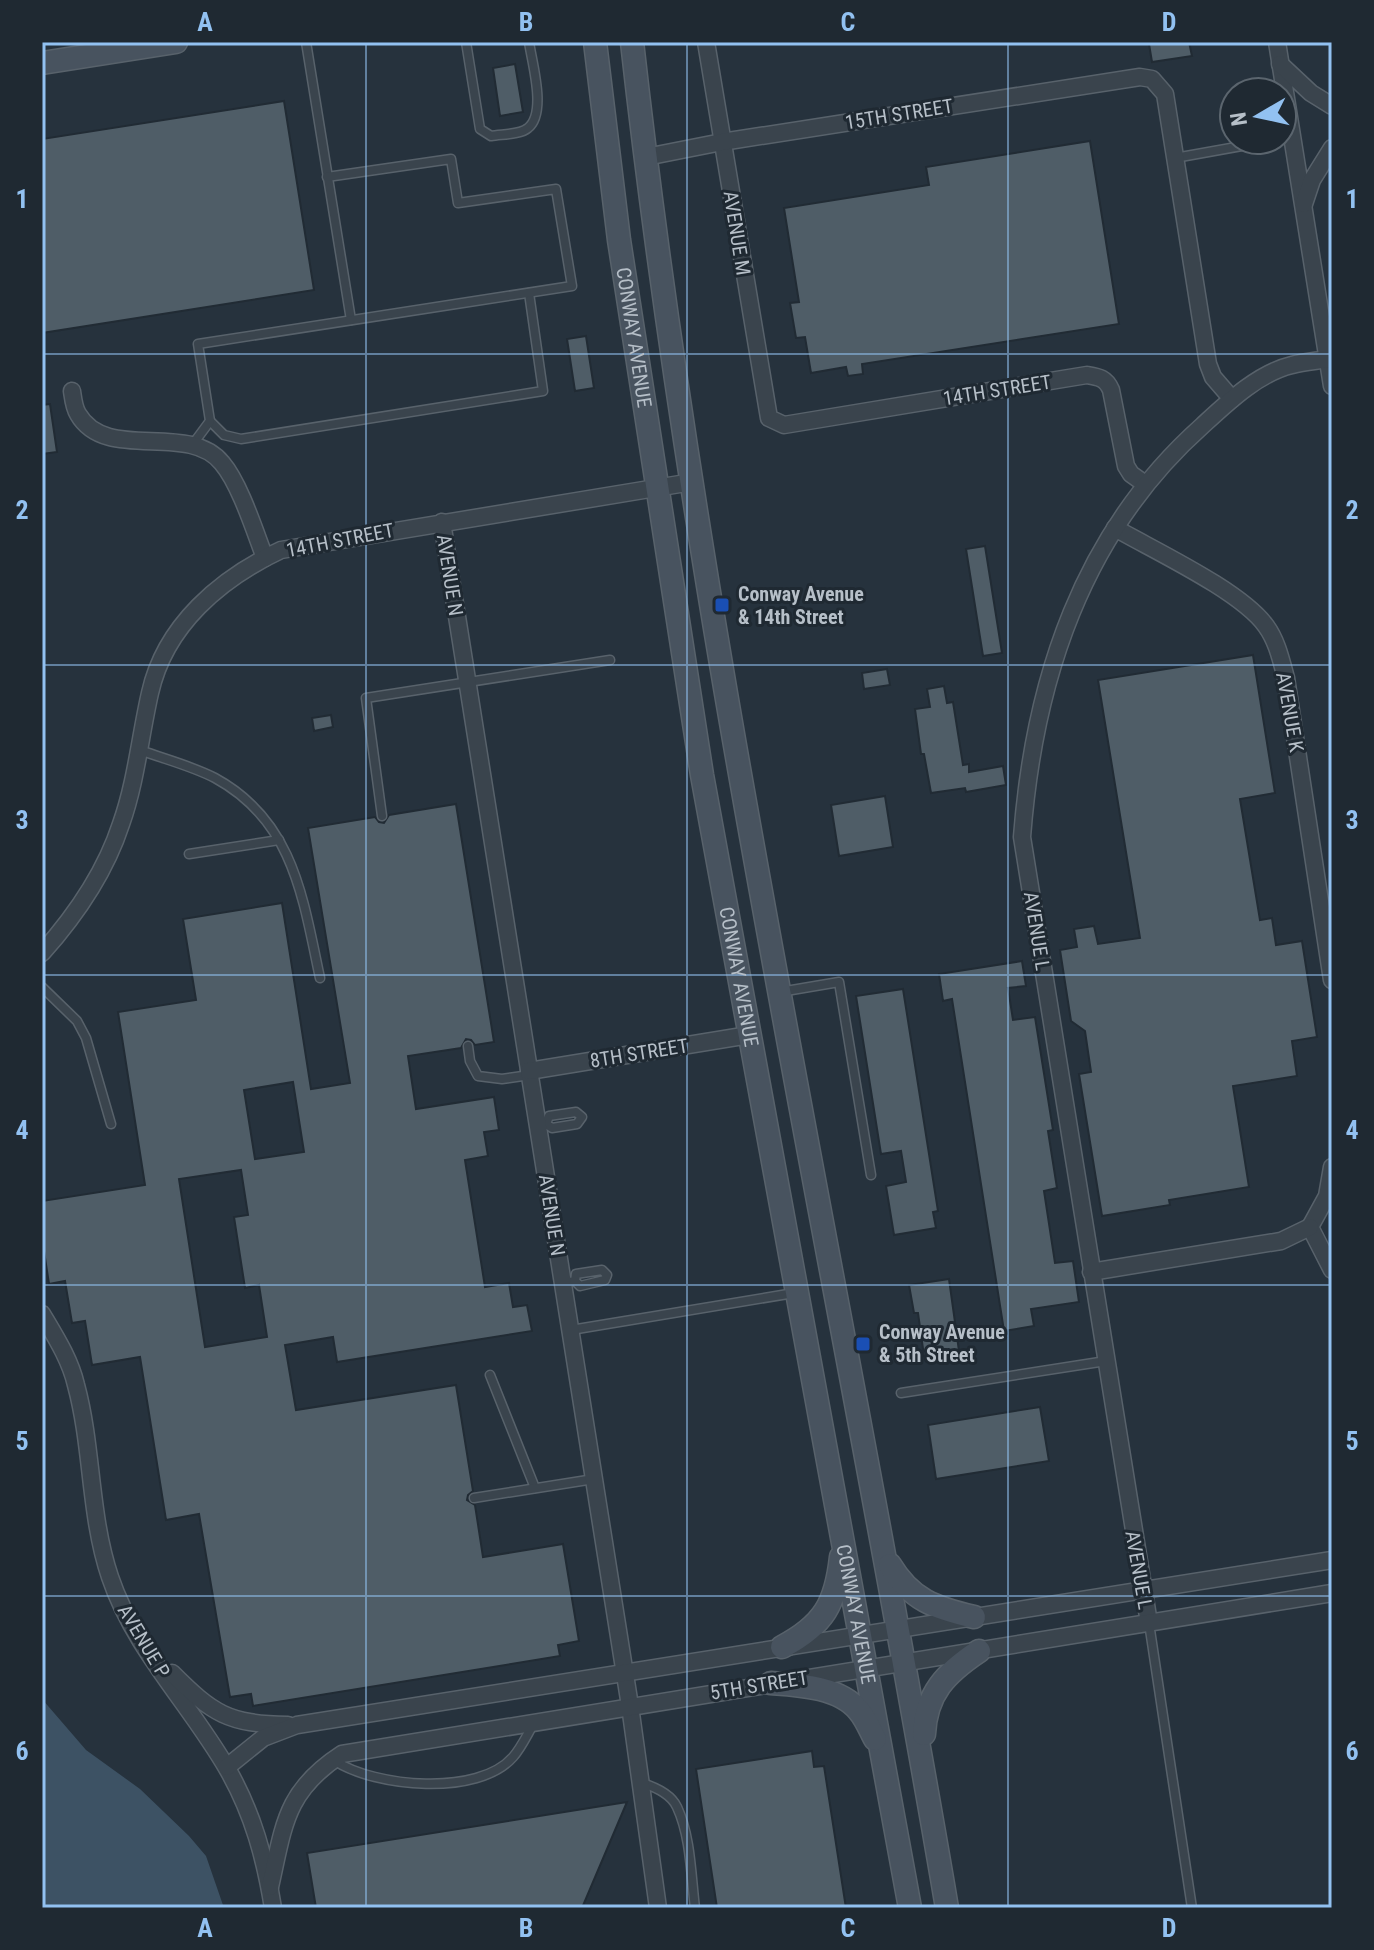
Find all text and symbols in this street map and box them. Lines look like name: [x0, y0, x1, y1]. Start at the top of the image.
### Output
text: A: [197, 7, 213, 37]
text: B: [519, 7, 533, 37]
text: C: [841, 7, 856, 37]
text: D: [1162, 7, 1176, 37]
north arrow: [1218, 76, 1298, 156]
street label: 15TH STREET: [843, 94, 955, 134]
text: N: [1225, 110, 1252, 128]
text: 1: [15, 184, 29, 214]
text: 1: [1345, 184, 1359, 214]
street label: AVENUE M: [718, 189, 756, 277]
street label: CONWAY AVENUE: [611, 265, 657, 409]
street label: 14TH STREET: [941, 370, 1053, 410]
text: 2: [15, 495, 29, 525]
text: 2: [1345, 495, 1359, 525]
street label: 14TH STREET: [284, 518, 396, 562]
street label: AVENUE N: [432, 532, 468, 618]
place label: Conway Avenue & 14th Street: [738, 582, 864, 629]
marker: Conway Avenue & 14th Street: [713, 596, 731, 614]
street label: AVENUE K: [1271, 670, 1309, 754]
text: 3: [15, 805, 29, 835]
text: 3: [1345, 805, 1359, 835]
street label: AVENUE L: [1019, 890, 1055, 972]
street label: CONWAY AVENUE: [714, 905, 764, 1049]
street label: 8TH STREET: [588, 1033, 690, 1073]
text: 4: [15, 1115, 29, 1145]
text: 4: [1345, 1115, 1359, 1145]
street label: AVENUE N: [534, 1172, 570, 1258]
place label: Conway Avenue & 5th Street: [879, 1320, 1005, 1367]
marker: Conway Avenue & 5th Street: [854, 1335, 872, 1353]
text: 5: [15, 1426, 29, 1456]
text: 5: [1345, 1426, 1359, 1456]
street label: AVENUE L: [1120, 1529, 1158, 1611]
street label: CONWAY AVENUE: [831, 1542, 881, 1686]
street label: AVENUE P: [113, 1600, 175, 1682]
street label: 5TH STREET: [708, 1665, 810, 1705]
text: 6: [15, 1736, 29, 1766]
text: 6: [1345, 1736, 1359, 1766]
text: A: [197, 1913, 213, 1943]
text: B: [519, 1913, 533, 1943]
text: C: [841, 1913, 856, 1943]
text: D: [1162, 1913, 1176, 1943]

